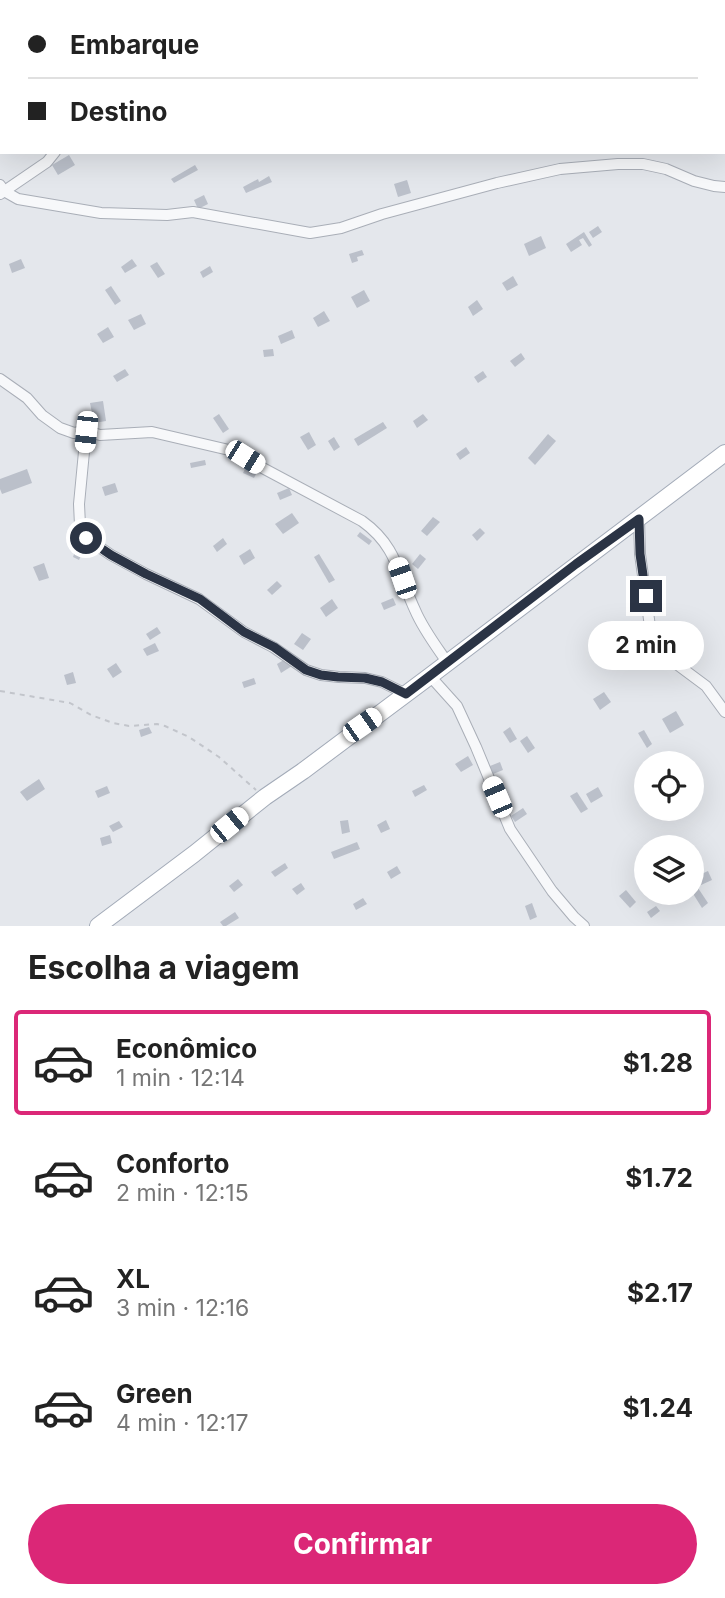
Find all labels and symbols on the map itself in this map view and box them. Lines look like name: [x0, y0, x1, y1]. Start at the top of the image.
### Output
car: [74, 410, 99, 454]
car: [222, 437, 269, 477]
route start: [70, 522, 102, 554]
car: [386, 555, 419, 601]
route end: [630, 580, 662, 612]
callout: 2 min: [588, 620, 704, 670]
car: [339, 704, 386, 746]
car: [480, 774, 515, 820]
car: [207, 804, 252, 846]

